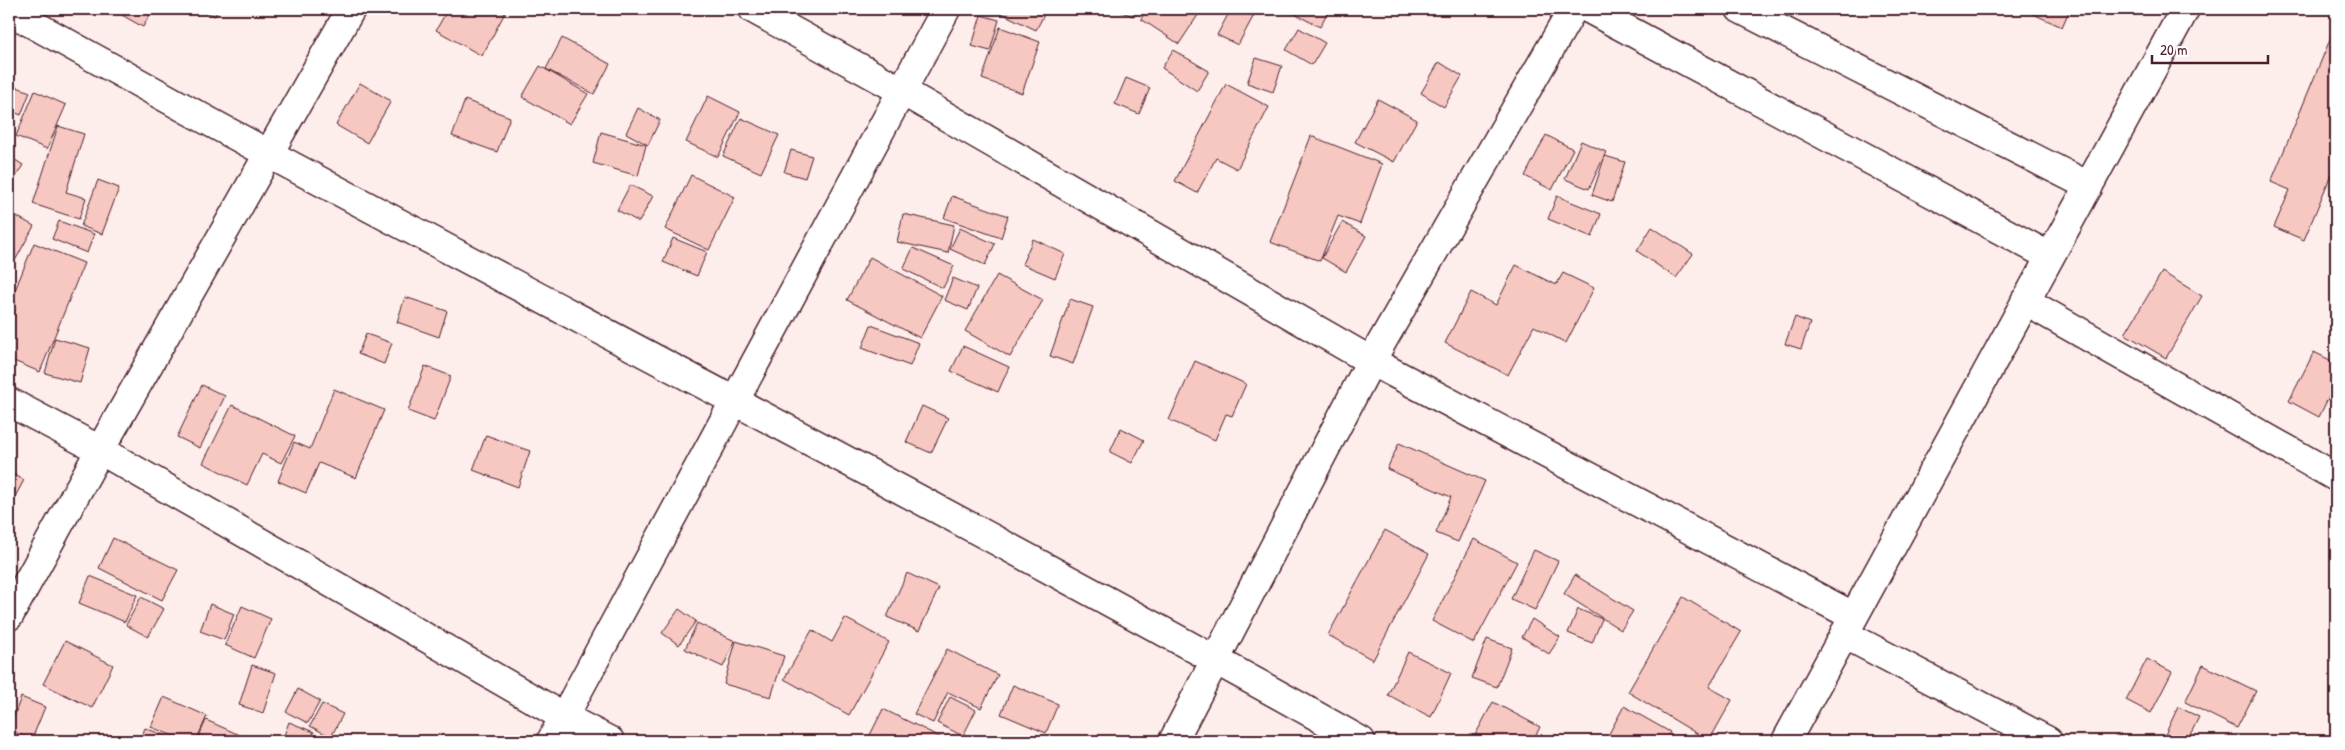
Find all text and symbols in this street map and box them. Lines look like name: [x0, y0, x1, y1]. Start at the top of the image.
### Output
scale bar: [2152, 32, 2269, 64]
text: 20 m: [2160, 39, 2187, 60]

